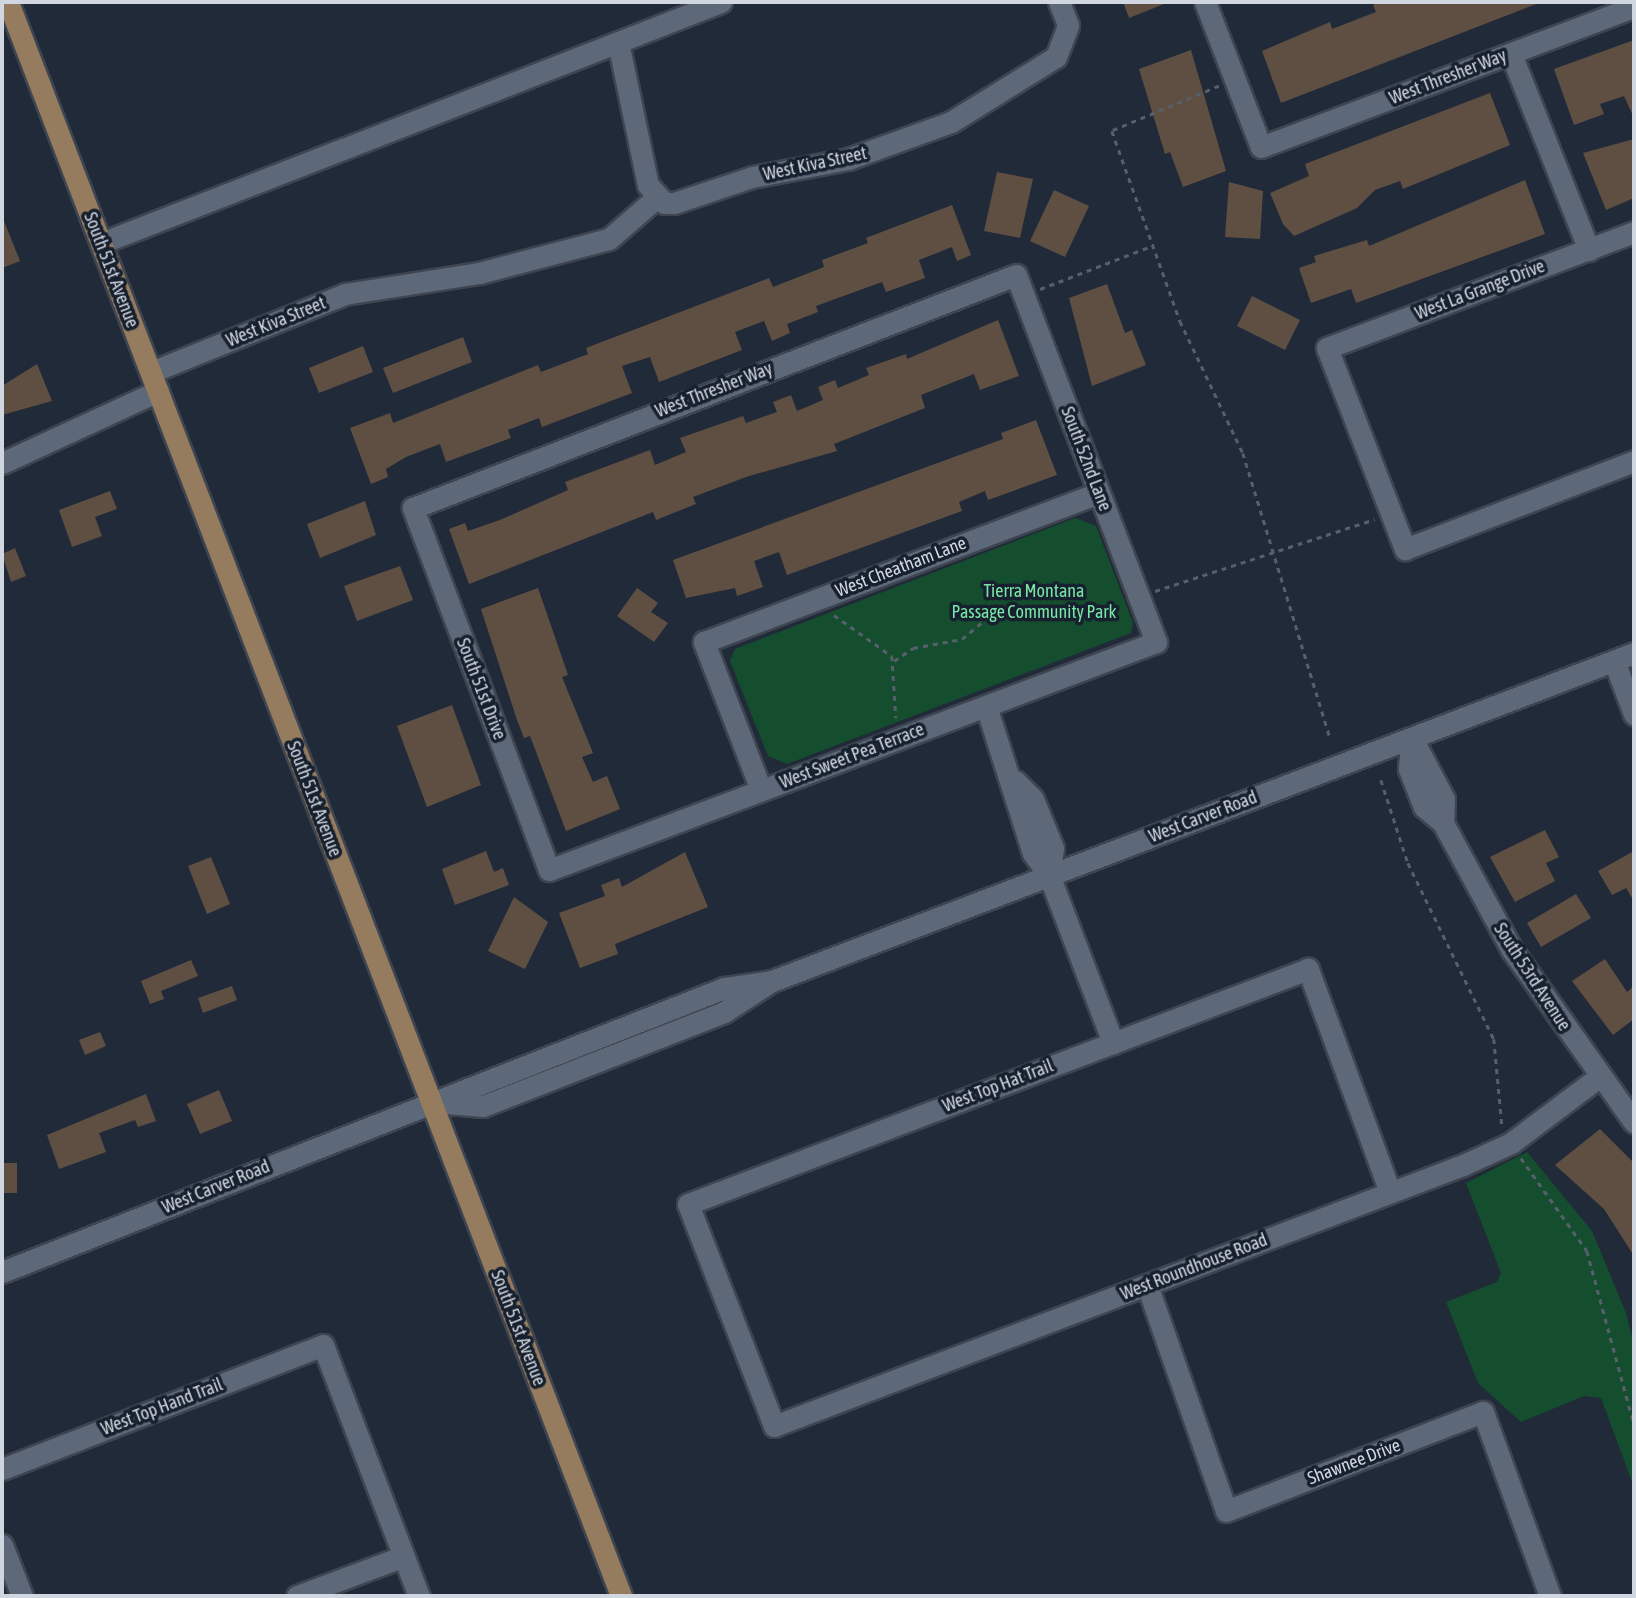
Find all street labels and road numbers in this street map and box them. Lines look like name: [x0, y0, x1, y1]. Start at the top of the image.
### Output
street label: West Thresher Way: [1386, 45, 1510, 109]
street label: West Kiva Street: [761, 142, 869, 186]
street label: South 51st Avenue: [79, 209, 143, 331]
street label: West La Grange Drive: [1412, 255, 1548, 325]
street label: West Kiva Street: [223, 292, 329, 352]
street label: West Thresher Way: [652, 358, 776, 422]
street label: South 52nd Lane: [1056, 404, 1116, 514]
street label: West Cheatham Lane: [833, 532, 969, 602]
street label: South 51st Drive: [452, 635, 510, 743]
street label: West Sweet Pea Terrace: [777, 719, 927, 793]
street label: South 51st Avenue: [282, 738, 346, 860]
street label: West Carver Road: [1146, 786, 1260, 848]
street label: South 53rd Avenue: [1489, 919, 1575, 1035]
street label: West Top Hat Trail: [940, 1055, 1056, 1117]
street label: West Carver Road: [159, 1156, 273, 1218]
street label: West Roundhouse Road: [1118, 1229, 1270, 1305]
street label: South 51st Avenue: [486, 1267, 550, 1389]
street label: West Top Hand Trail: [98, 1374, 226, 1440]
street label: Shawnee Drive: [1304, 1434, 1404, 1490]

